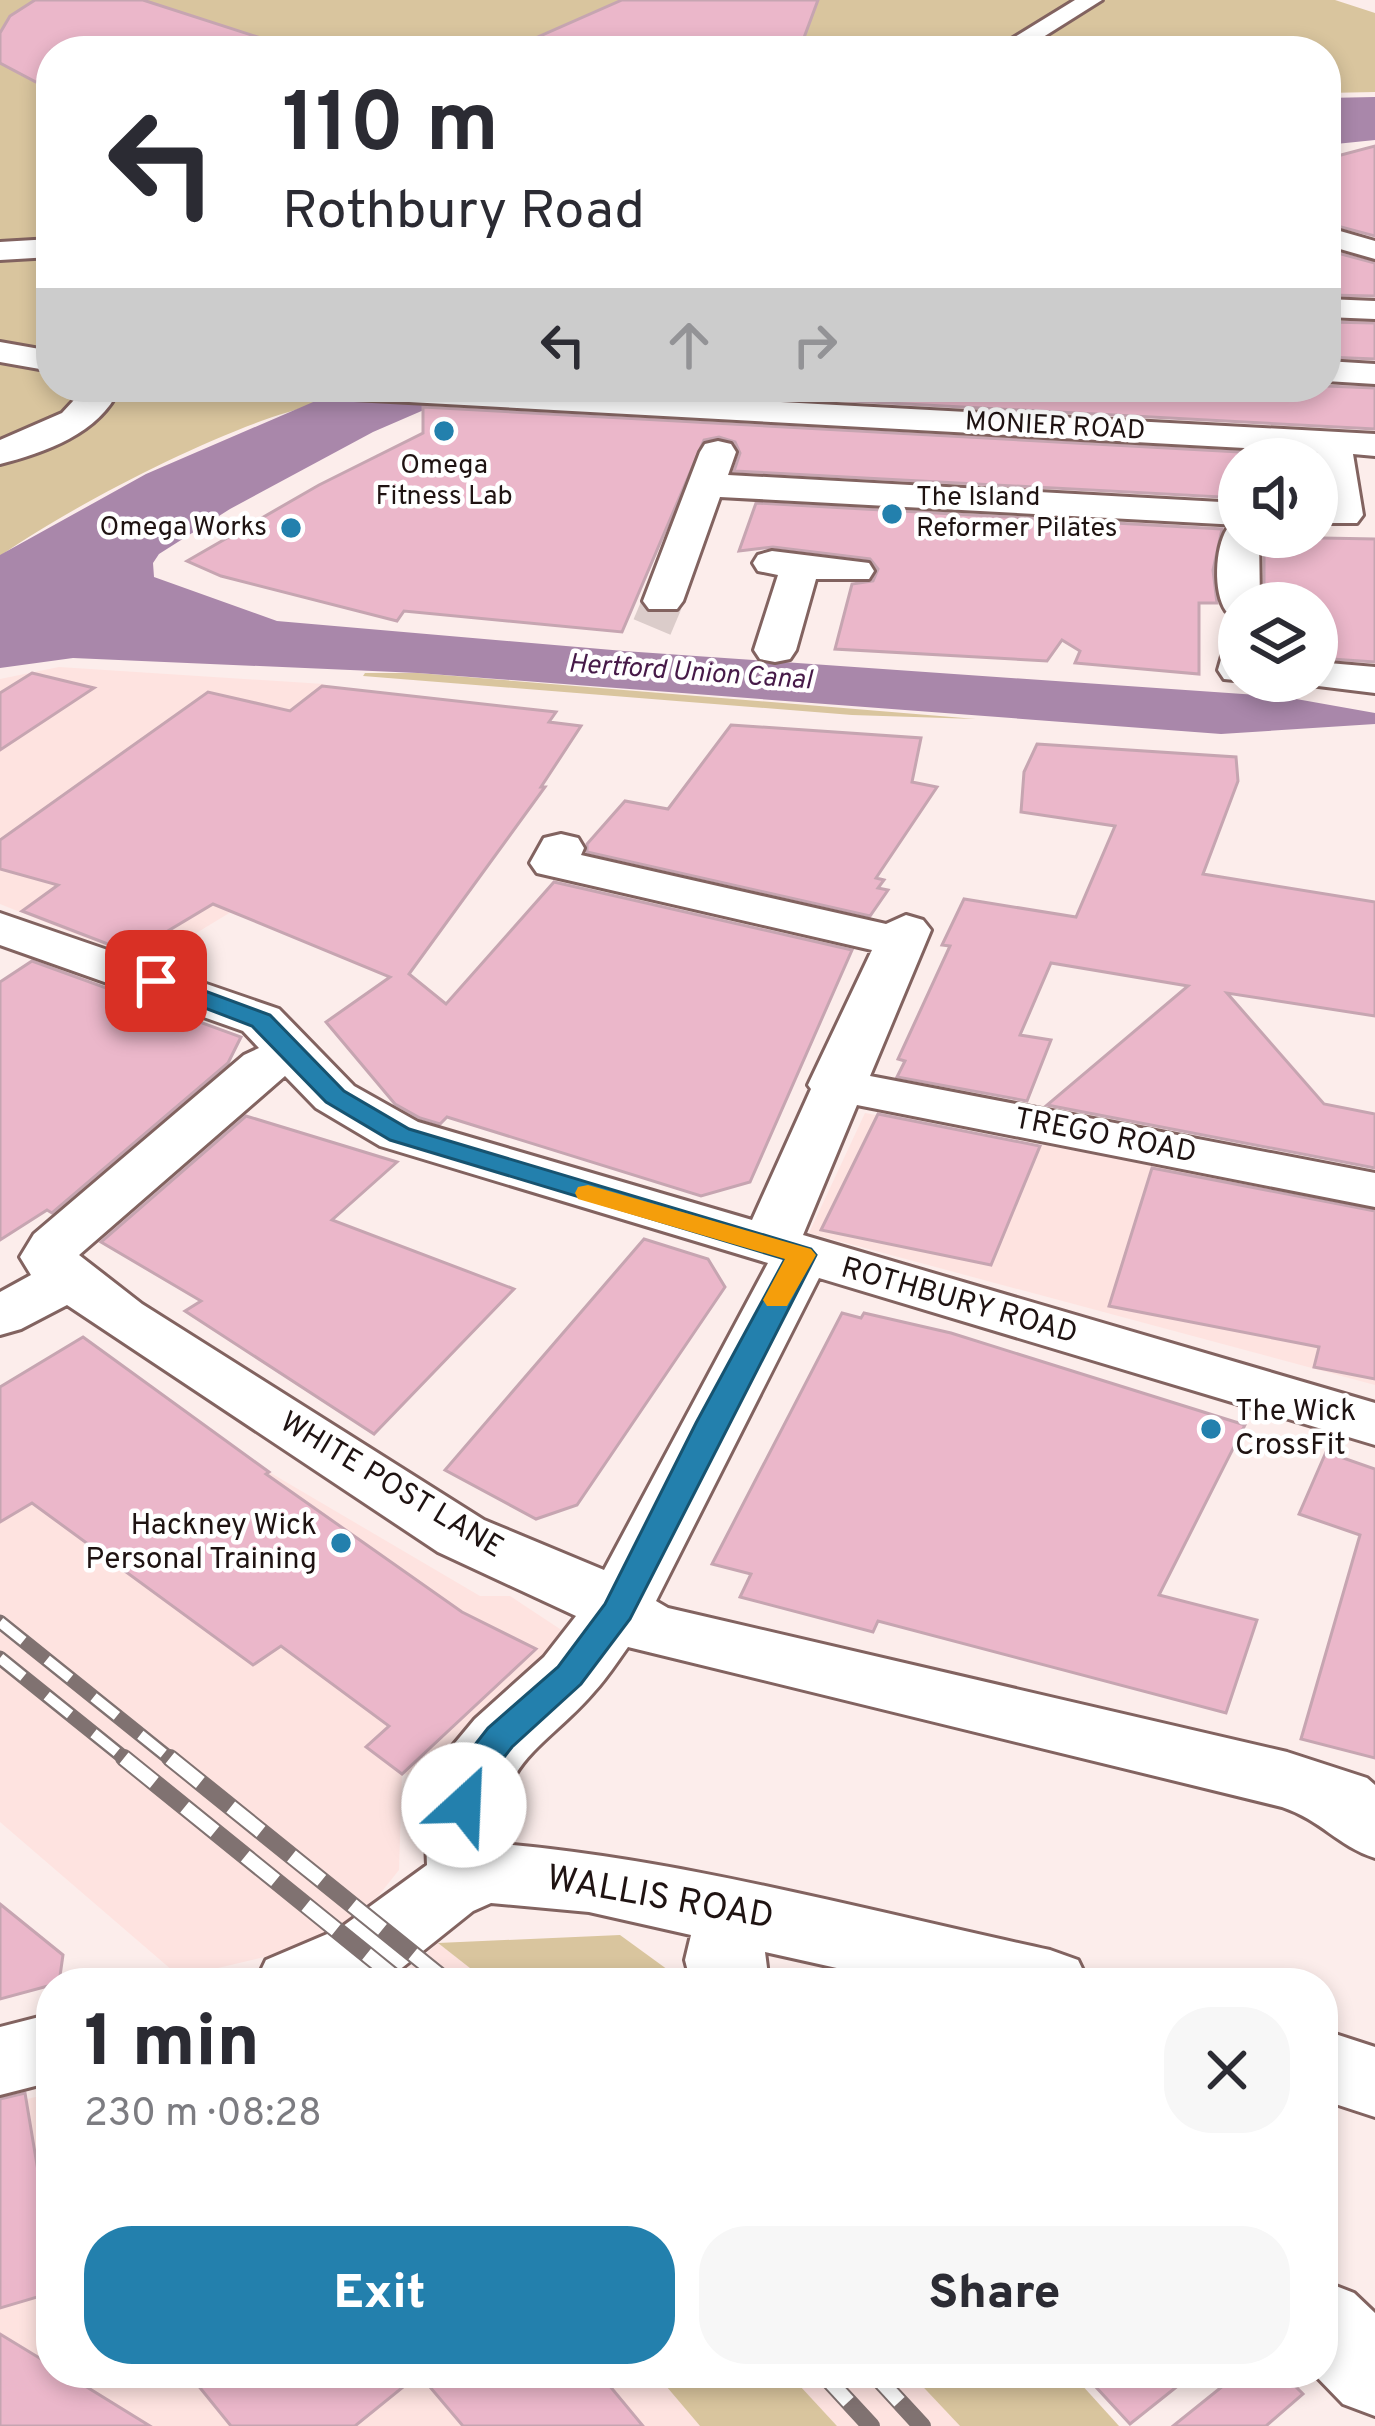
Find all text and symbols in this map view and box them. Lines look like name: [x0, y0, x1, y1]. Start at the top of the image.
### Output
text: 110 m: [282, 75, 499, 181]
icon: left: [84, 84, 240, 240]
text: Rothbury Road: [282, 179, 645, 248]
icon: left: [530, 312, 596, 378]
icon: ahead: [656, 312, 722, 378]
icon: right: [782, 312, 848, 378]
street label: MONIER ROAD: [964, 405, 1146, 449]
marker: Omega Fitness Lab: [431, 418, 457, 444]
map controls: [1218, 438, 1338, 702]
button: sound: [1218, 438, 1338, 558]
place label: Omega Fitness Lab: [375, 449, 513, 514]
place label: The Island Reformer Pilates: [916, 481, 1117, 546]
marker: The Island Reformer Pilates: [879, 501, 905, 527]
place label: Omega Works: [100, 511, 267, 545]
marker: Omega Works: [278, 515, 304, 541]
button: layers: [1218, 582, 1338, 702]
water label: Hertford Union Canal: [567, 648, 814, 699]
pin: [105, 930, 207, 1032]
icon: arrive: [123, 948, 189, 1014]
street label: TREGO ROAD: [1011, 1101, 1199, 1173]
street label: ROTHBURY ROAD: [837, 1251, 1081, 1353]
place label: The Wick CrossFit: [1235, 1394, 1356, 1465]
street label: WHITE POST LANE: [273, 1405, 509, 1567]
marker: The Wick CrossFit: [1198, 1416, 1224, 1442]
place label: Hackney Wick Personal Training: [85, 1508, 317, 1579]
marker: Hackney Wick Personal Training: [328, 1530, 354, 1556]
position arrow: [401, 1742, 527, 1868]
street label: WALLIS ROAD: [543, 1856, 777, 1942]
text: 1 min: [84, 2000, 260, 2092]
button: close: [1164, 2007, 1290, 2133]
text: 230 m · 08:28: [84, 2091, 322, 2140]
button: Exit: [84, 2226, 675, 2364]
button: Share: [699, 2226, 1290, 2364]

